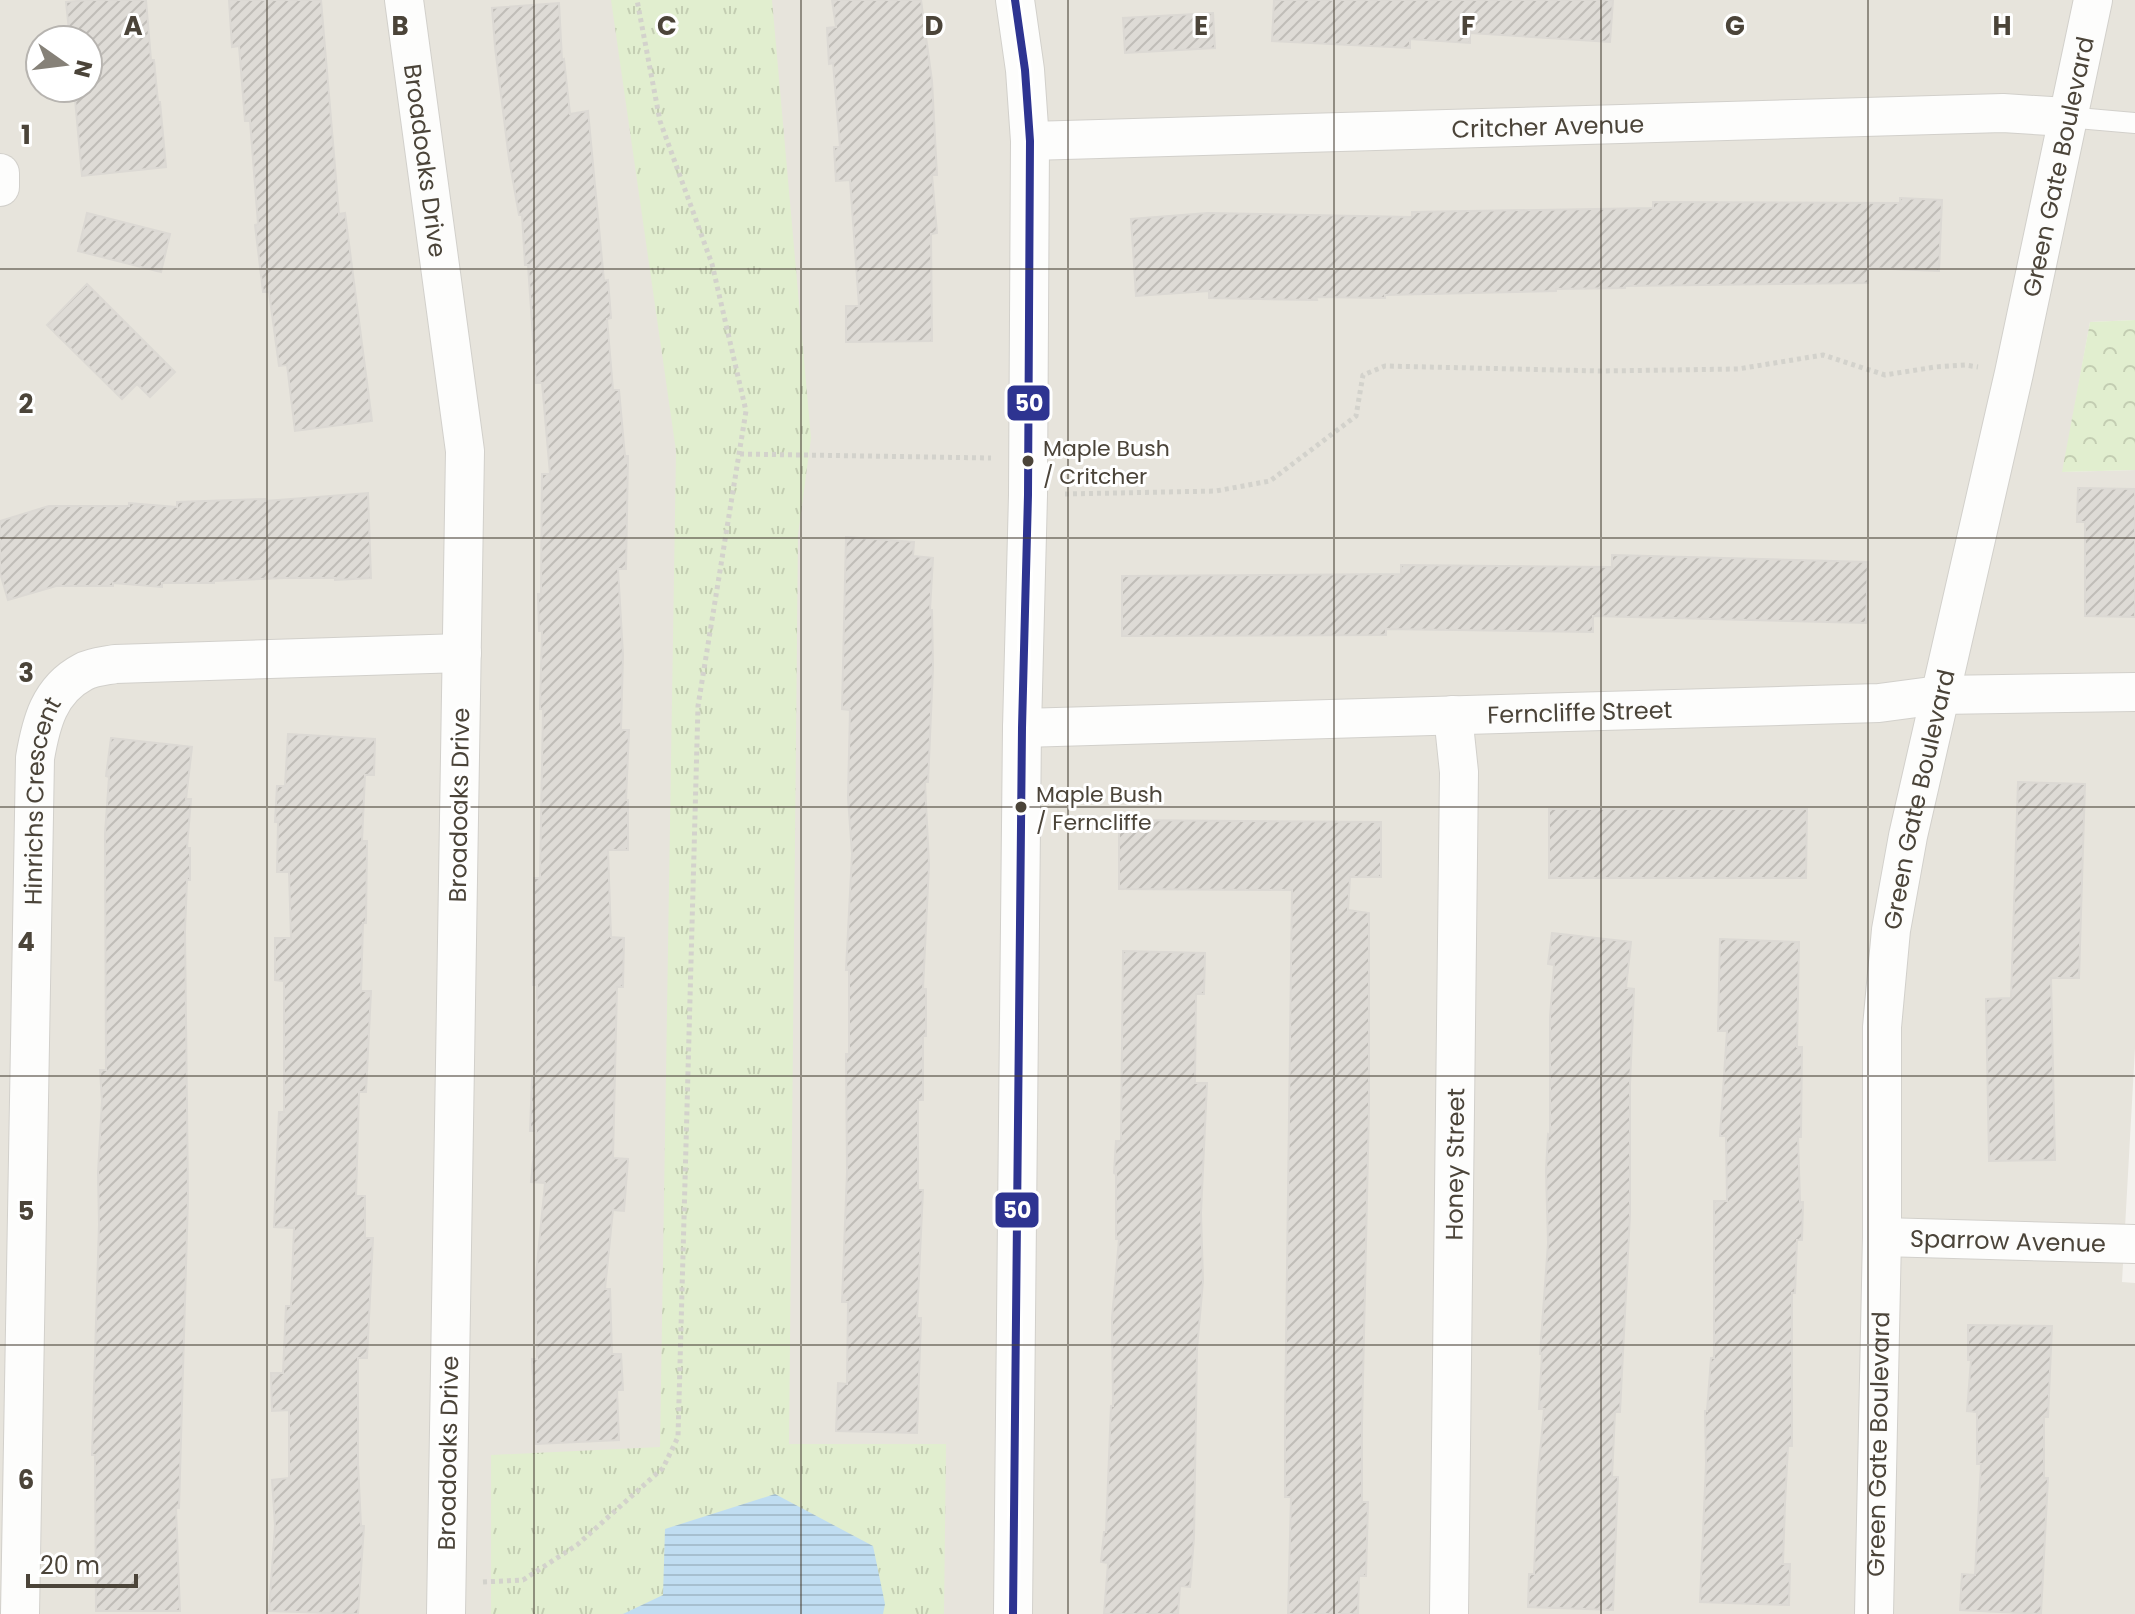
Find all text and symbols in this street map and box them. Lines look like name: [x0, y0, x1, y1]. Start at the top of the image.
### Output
text: A: [123, 8, 143, 44]
text: B: [391, 8, 409, 44]
text: C: [657, 8, 677, 44]
text: D: [925, 8, 944, 44]
text: E: [1194, 8, 1208, 44]
text: F: [1461, 8, 1475, 44]
text: G: [1725, 8, 1745, 44]
text: H: [1992, 8, 2012, 44]
north arrow: [24, 24, 104, 104]
street label: Green Gate Boulevard: [2014, 33, 2101, 300]
text: N: [66, 57, 100, 80]
street label: Broadoaks Drive: [396, 62, 455, 259]
street label: Critcher Avenue: [1451, 107, 1644, 145]
text: 1: [21, 117, 31, 153]
line badge: 50: [1006, 384, 1051, 422]
text: 2: [19, 386, 34, 422]
text: 50: [1015, 388, 1043, 419]
place label: Maple Bush / Critcher: [1043, 433, 1170, 492]
marker: Maple Bush / Critcher: [1020, 453, 1036, 469]
text: 3: [18, 655, 34, 691]
street label: Green Gate Boulevard: [1875, 666, 1962, 932]
street label: Hinrichs Crescent: [16, 690, 68, 905]
street label: Ferncliffe Street: [1487, 693, 1673, 731]
street label: Broadoaks Drive: [441, 707, 477, 903]
place label: Maple Bush / Ferncliffe: [1036, 779, 1163, 838]
marker: Maple Bush / Ferncliffe: [1013, 799, 1029, 815]
text: 4: [17, 924, 35, 960]
street label: Honey Street: [1437, 1088, 1472, 1240]
line badge: 50: [994, 1191, 1040, 1229]
text: 5: [18, 1193, 34, 1229]
text: 50: [1003, 1195, 1031, 1226]
street label: Sparrow Avenue: [1909, 1221, 2106, 1260]
street label: Green Gate Boulevard: [1858, 1311, 1897, 1577]
street label: Broadoaks Drive: [430, 1355, 466, 1551]
text: 6: [18, 1462, 34, 1498]
scale bar: [28, 1538, 136, 1588]
text: 20 m: [40, 1549, 100, 1582]

